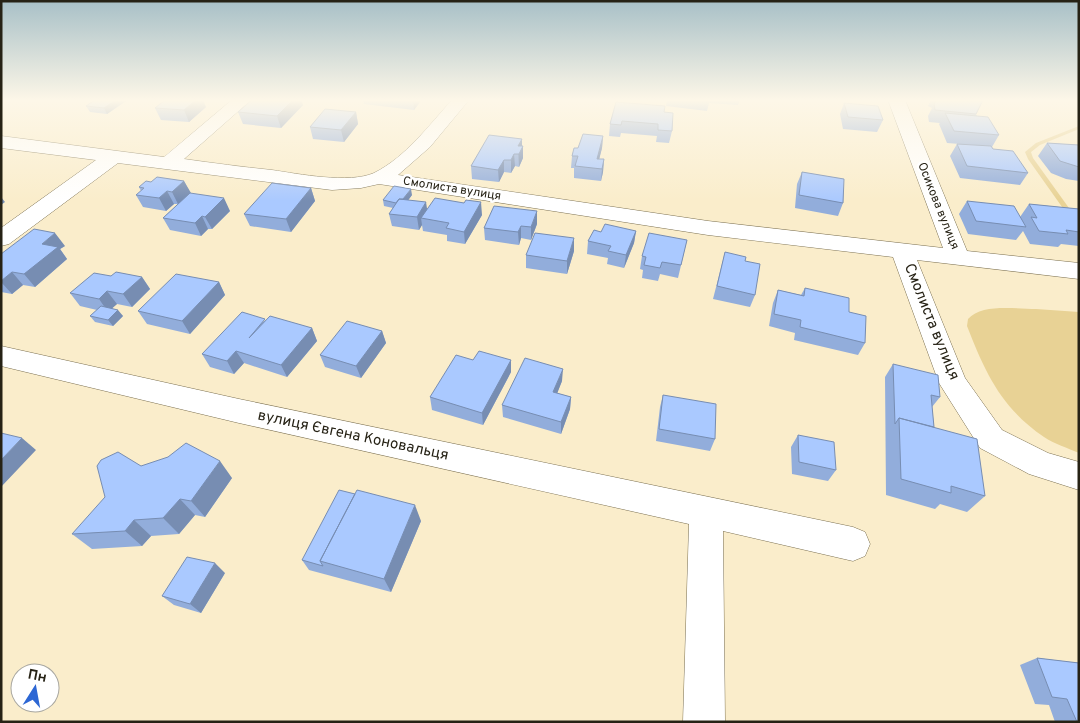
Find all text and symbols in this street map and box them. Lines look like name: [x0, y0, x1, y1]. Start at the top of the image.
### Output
street label: Осикова вулиця: [913, 160, 963, 252]
street label: Смолиста вулиця: [402, 173, 502, 205]
street label: Смолиста вулиця: [899, 261, 963, 383]
street label: вулиця Євгена Коновальця: [256, 406, 450, 466]
north arrow: [10, 663, 60, 713]
text: Пн: [26, 667, 48, 687]

